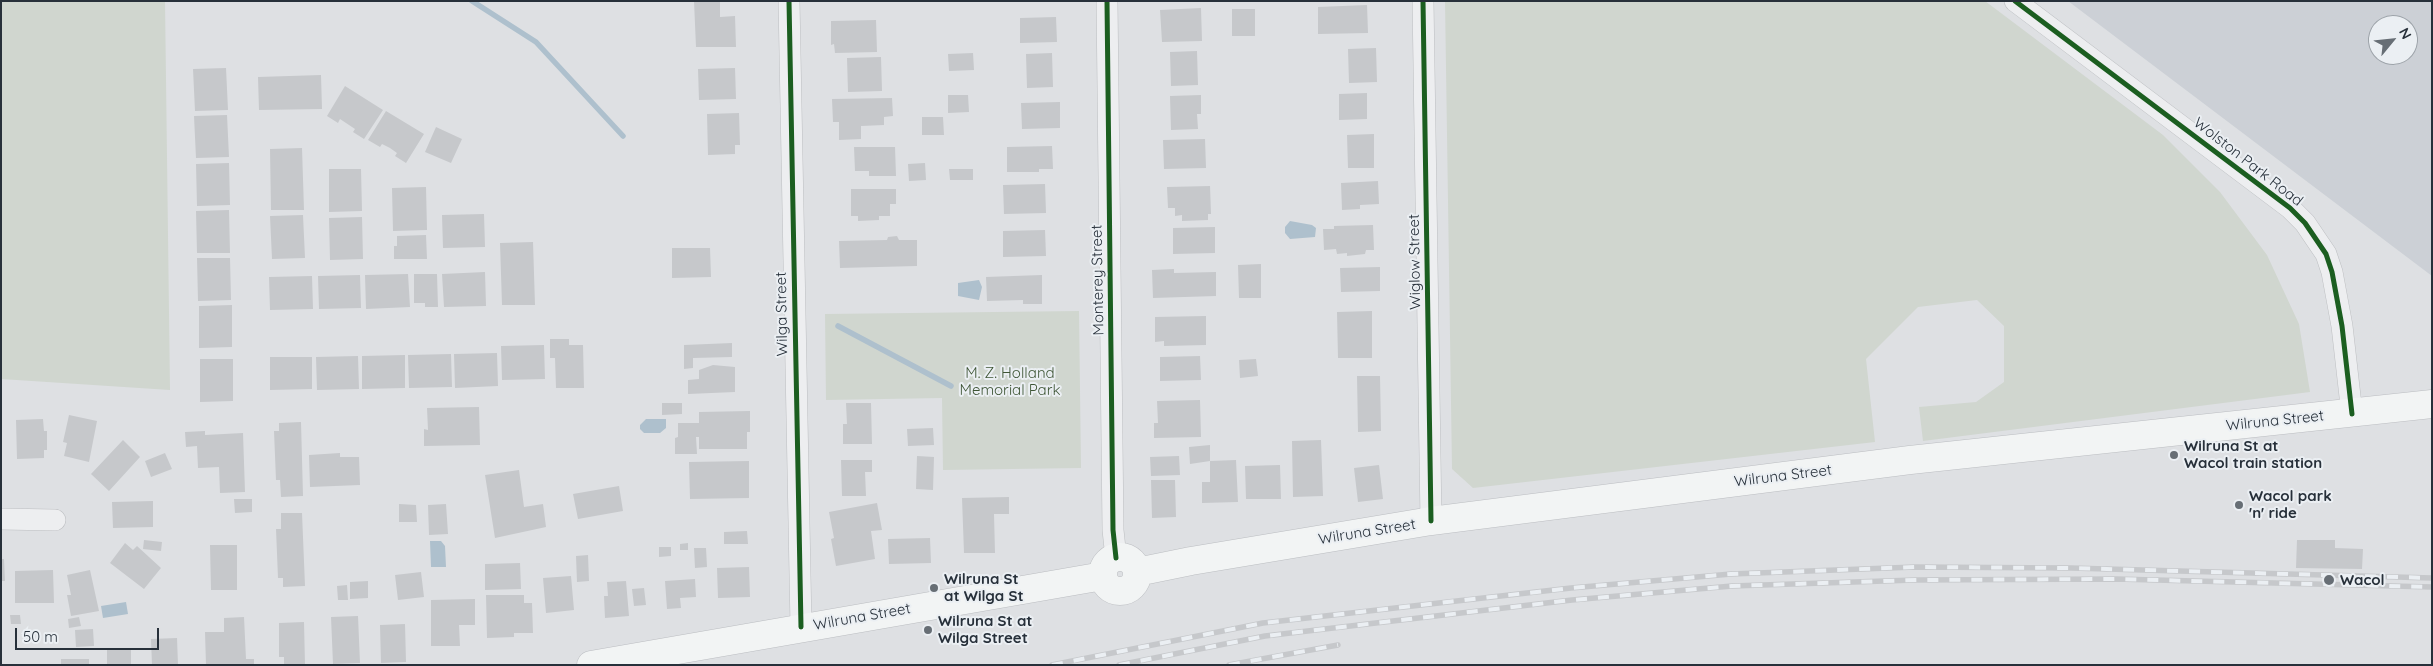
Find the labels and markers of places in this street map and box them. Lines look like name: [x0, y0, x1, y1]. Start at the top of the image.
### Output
place label: Wilruna St at Wacol train station: [2184, 437, 2322, 472]
marker: Wilruna St at Wacol train station: [2168, 449, 2180, 461]
place label: Wacol park 'n' ride: [2249, 487, 2332, 522]
marker: Wacol park 'n' ride: [2233, 499, 2245, 511]
place label: Wilruna St at Wilga St: [944, 570, 1024, 605]
place label: Wacol: [2340, 571, 2385, 589]
marker: Wacol: [2322, 573, 2336, 587]
marker: Wilruna St at Wilga St: [928, 582, 940, 594]
place label: Wilruna St at Wilga Street: [938, 612, 1032, 647]
marker: Wilruna St at Wilga Street: [922, 624, 934, 636]

